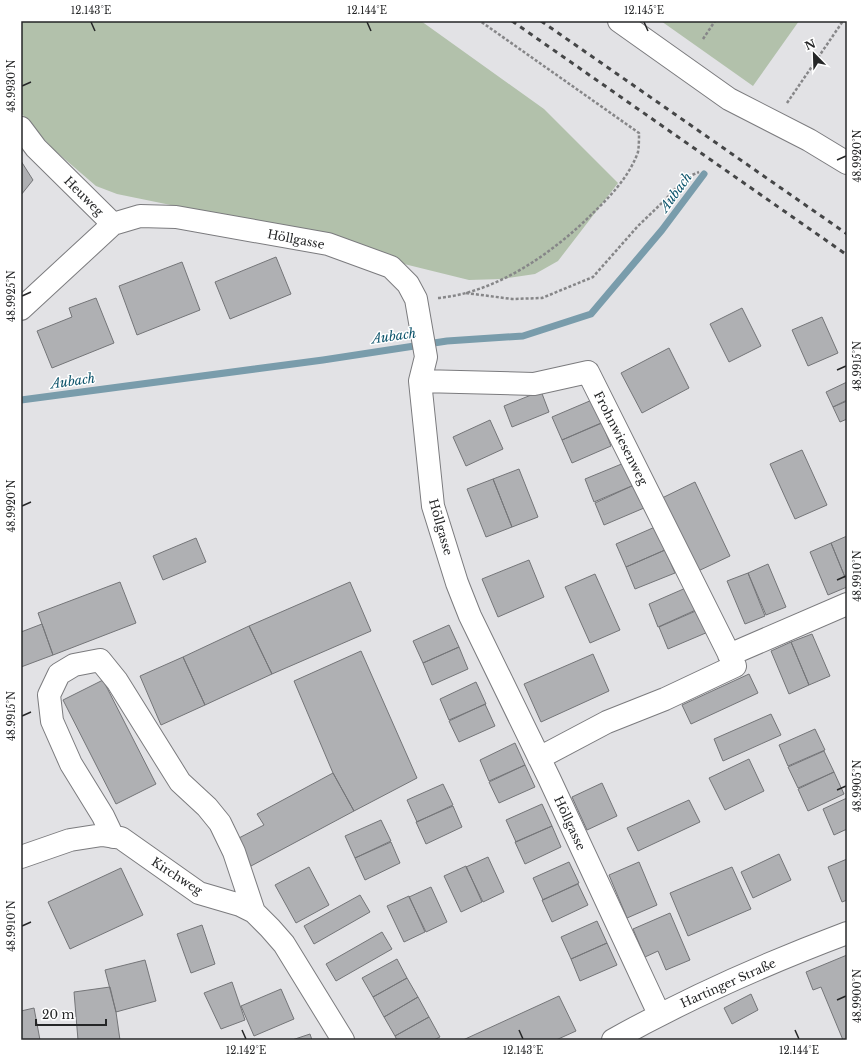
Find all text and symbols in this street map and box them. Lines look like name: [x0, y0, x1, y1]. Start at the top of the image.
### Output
text: 12.143°E: [71, 4, 111, 17]
text: 12.144°E: [347, 4, 387, 17]
text: 12.145°E: [624, 4, 664, 17]
north arrow: [794, 34, 834, 74]
text: N: [803, 36, 818, 53]
text: 48.9930°N: [5, 59, 18, 113]
text: 48.9920°N: [851, 129, 864, 183]
water label: Aubach: [655, 169, 696, 217]
street label: Heuweg: [61, 173, 107, 219]
street label: Höllgasse: [266, 226, 326, 252]
text: 48.9925°N: [5, 270, 18, 322]
water label: Aubach: [369, 324, 417, 348]
text: 48.9915°N: [851, 341, 864, 391]
water label: Aubach: [48, 369, 96, 393]
street label: Frohnwiesenweg: [591, 389, 651, 488]
text: 48.9920°N: [5, 479, 18, 533]
street label: Höllgasse: [426, 497, 456, 557]
text: 48.9910°N: [851, 550, 864, 602]
text: 48.9915°N: [5, 691, 18, 741]
text: 48.9905°N: [851, 760, 864, 812]
street label: Höllgasse: [551, 794, 589, 853]
street label: Kirchweg: [149, 854, 206, 898]
text: 48.9910°N: [5, 900, 18, 952]
street label: Hartinger Straße: [678, 955, 778, 1011]
text: 48.9900°N: [851, 969, 864, 1023]
scale bar: [36, 1001, 106, 1027]
text: 20 m: [42, 1007, 74, 1022]
text: 12.142°E: [226, 1044, 266, 1057]
text: 12.143°E: [503, 1044, 543, 1057]
text: 12.144°E: [779, 1044, 819, 1057]

